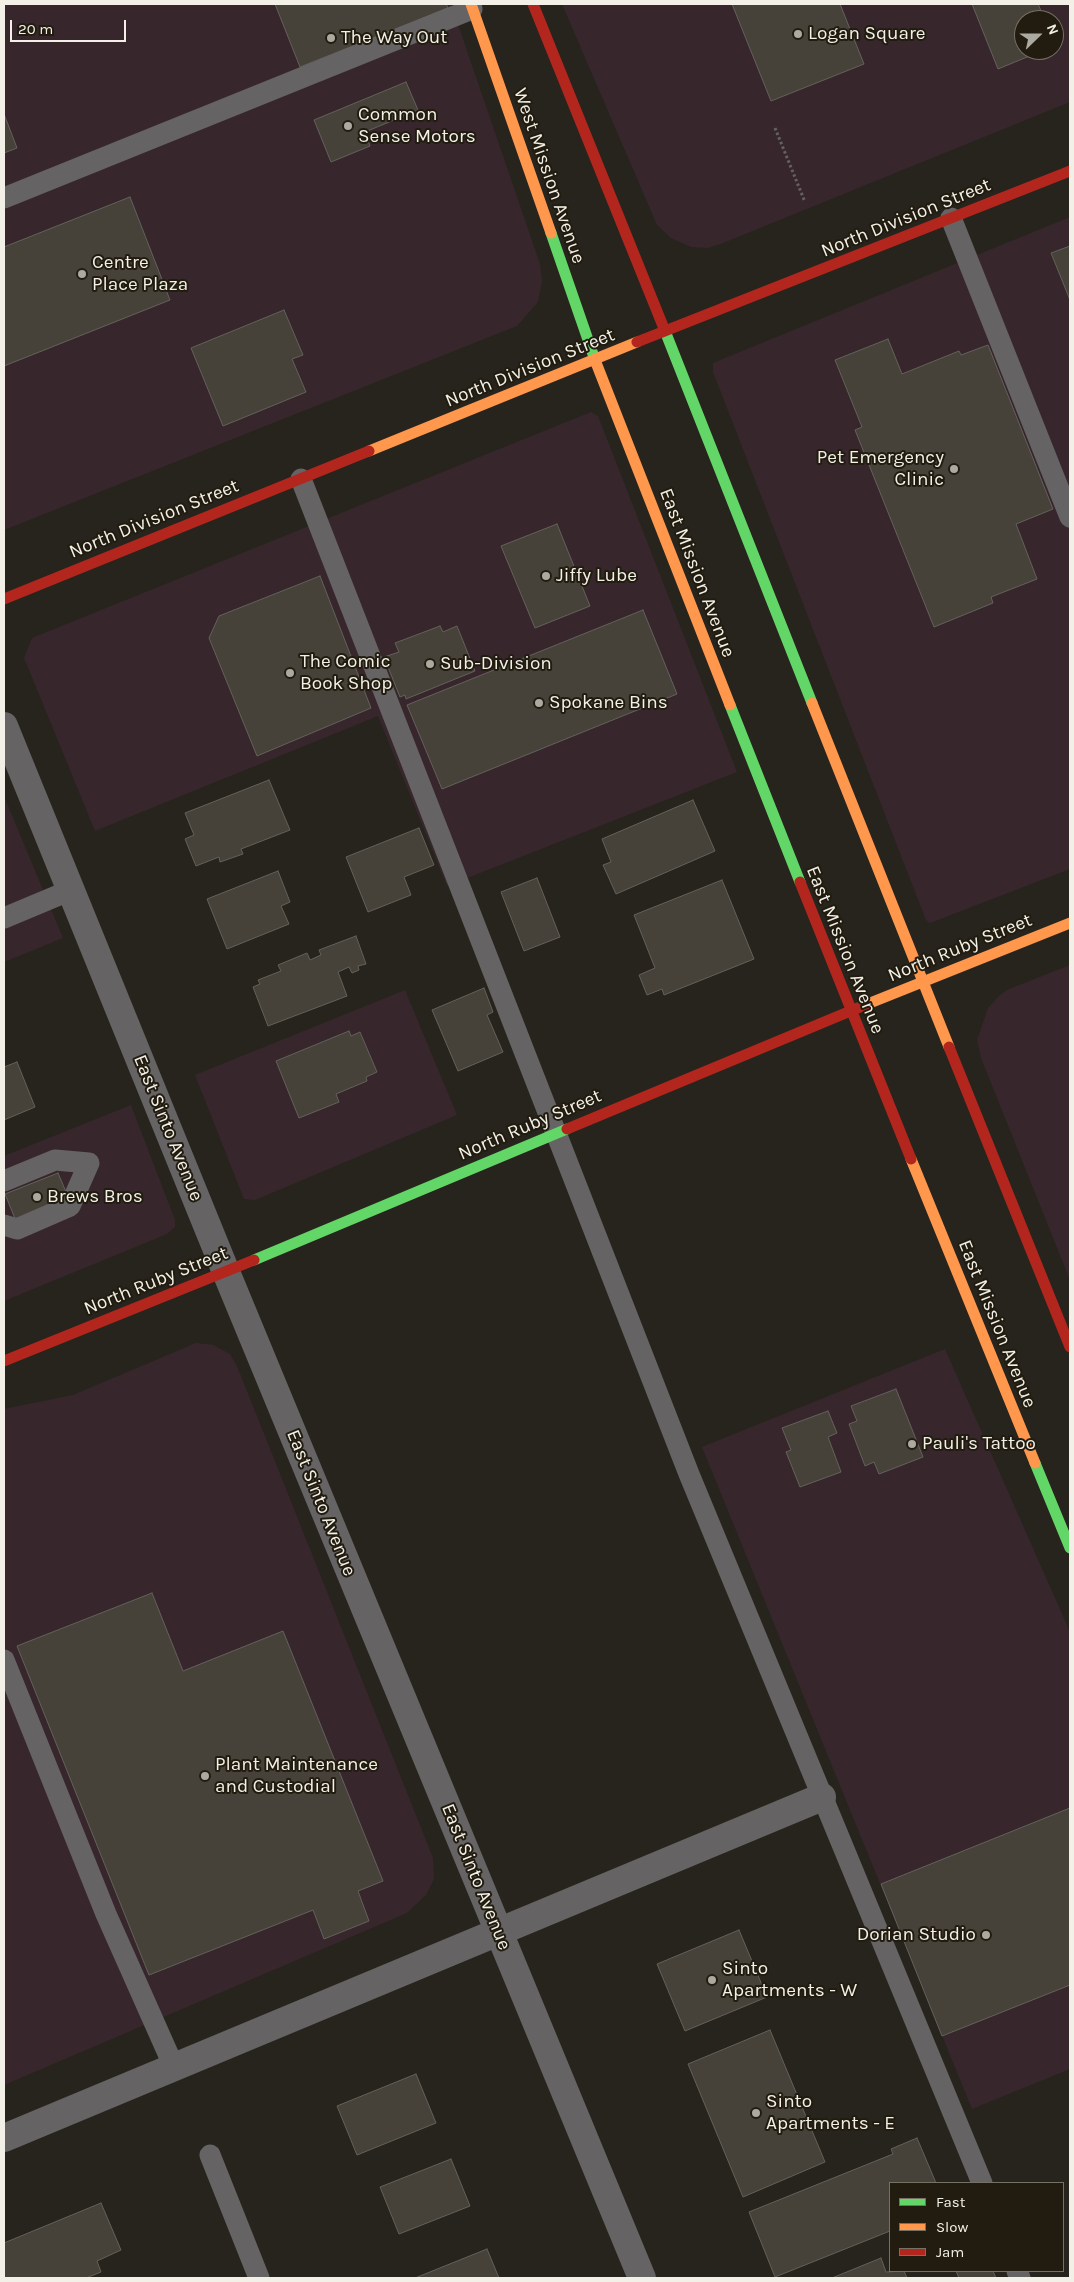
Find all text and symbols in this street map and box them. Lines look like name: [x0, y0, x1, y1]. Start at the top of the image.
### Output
scale bar: [12, 10, 129, 42]
north arrow: [1014, 10, 1064, 60]
text: 20 m: [18, 20, 53, 38]
text: N: [1043, 22, 1062, 37]
place label: Logan Square: [808, 23, 926, 45]
place label: The Way Out: [341, 27, 447, 49]
marker: Logan Square: [792, 28, 804, 40]
marker: The Way Out: [325, 32, 337, 44]
street label: West Mission Avenue: [508, 85, 590, 267]
place label: Common Sense Motors: [358, 104, 476, 148]
marker: Common Sense Motors: [342, 120, 354, 132]
street label: North Division Street: [818, 174, 994, 262]
place label: Centre Place Plaza: [92, 252, 188, 296]
marker: Centre Place Plaza: [76, 268, 88, 280]
street label: North Division Street: [442, 324, 618, 412]
place label: Pet Emergency Clinic: [817, 447, 944, 491]
marker: Pet Emergency Clinic: [948, 463, 960, 475]
street label: North Division Street: [66, 475, 242, 563]
street label: East Mission Avenue: [654, 485, 740, 661]
place label: Jiffy Lube: [556, 565, 637, 587]
marker: Jiffy Lube: [540, 570, 552, 582]
place label: The Comic Book Shop: [300, 651, 392, 695]
place label: Sub-Division: [440, 653, 552, 675]
marker: Sub-Division: [424, 658, 436, 670]
marker: The Comic Book Shop: [284, 667, 296, 679]
place label: Spokane Bins: [549, 692, 668, 714]
marker: Spokane Bins: [533, 697, 545, 709]
street label: East Mission Avenue: [801, 863, 889, 1037]
street label: North Ruby Street: [885, 909, 1035, 987]
street label: East Sinto Avenue: [128, 1051, 208, 1205]
street label: North Ruby Street: [455, 1085, 605, 1165]
place label: Brews Bros: [47, 1186, 143, 1208]
marker: Brews Bros: [31, 1191, 43, 1203]
street label: East Mission Avenue: [953, 1237, 1041, 1411]
street label: North Ruby Street: [81, 1242, 231, 1320]
street label: East Sinto Avenue: [281, 1426, 361, 1580]
place label: Pauli's Tattoo: [922, 1433, 1036, 1455]
marker: Pauli's Tattoo: [906, 1438, 918, 1450]
place label: Plant Maintenance and Custodial: [215, 1754, 378, 1798]
marker: Plant Maintenance and Custodial: [199, 1770, 211, 1782]
street label: East Sinto Avenue: [436, 1800, 516, 1954]
place label: Dorian Studio: [857, 1924, 976, 1946]
marker: Dorian Studio: [980, 1929, 992, 1941]
place label: Sinto Apartments - W: [722, 1958, 857, 2002]
marker: Sinto Apartments - W: [706, 1974, 718, 1986]
place label: Sinto Apartments - E: [766, 2091, 895, 2135]
marker: Sinto Apartments - E: [750, 2107, 762, 2119]
legend: [889, 2182, 1064, 2272]
text: Fast: [936, 2193, 965, 2211]
text: Slow: [936, 2218, 968, 2236]
text: Jam: [936, 2243, 964, 2261]

